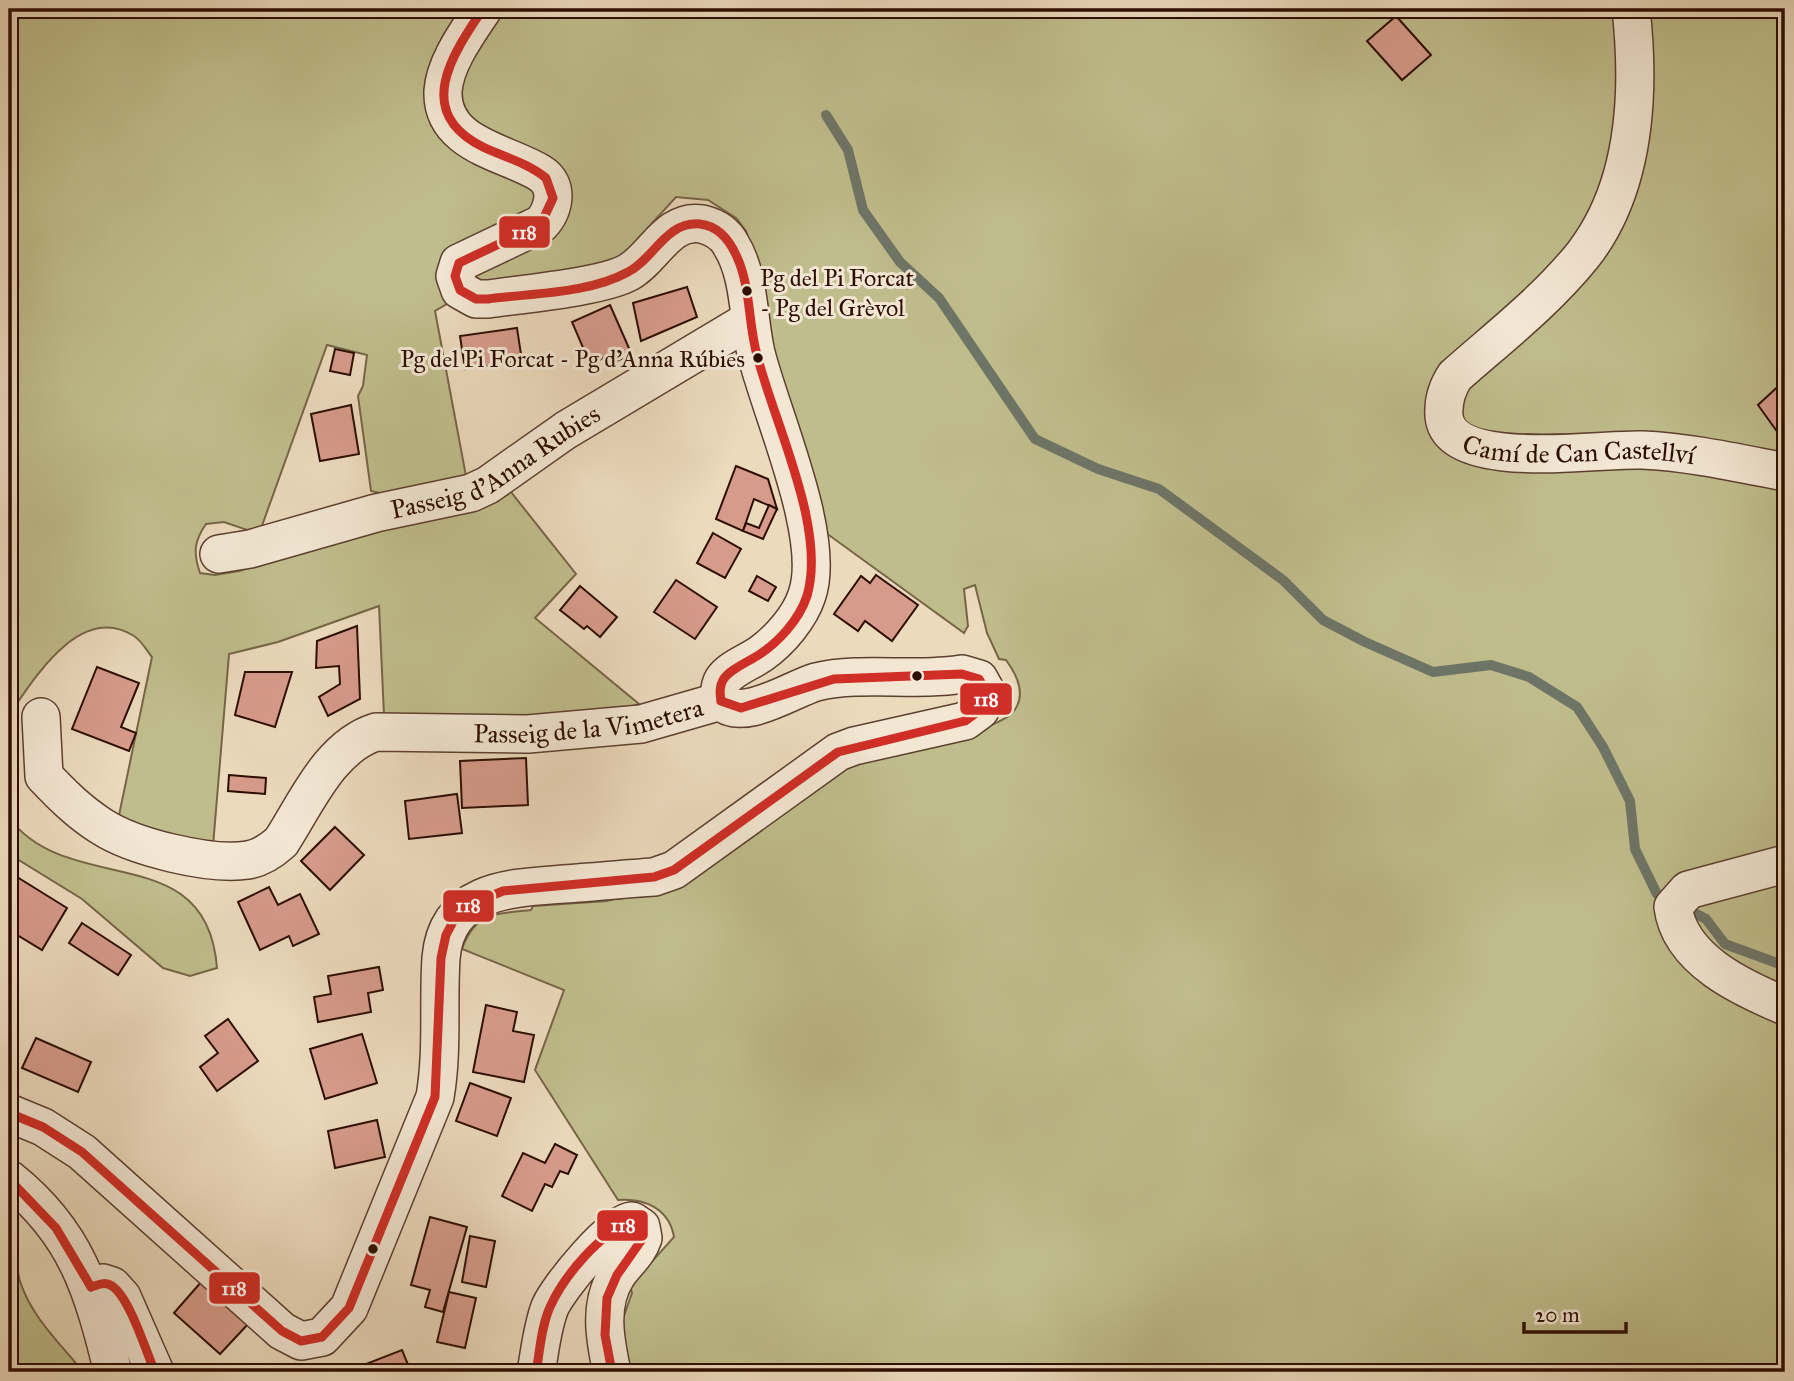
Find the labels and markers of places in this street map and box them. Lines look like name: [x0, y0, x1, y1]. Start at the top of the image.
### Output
place label: Pg del Pi Forcat - Pg del Grèvol: [760, 263, 914, 323]
marker: Pg del Pi Forcat - Pg del Grèvol: [740, 284, 754, 298]
place label: Pg del Pi Forcat - Pg d'Anna Rúbies: [400, 344, 745, 374]
marker: Pg del Pi Forcat - Pg d'Anna Rúbies: [751, 351, 765, 365]
unlabelled marker: [910, 669, 924, 683]
unlabelled marker: [366, 1242, 380, 1256]

